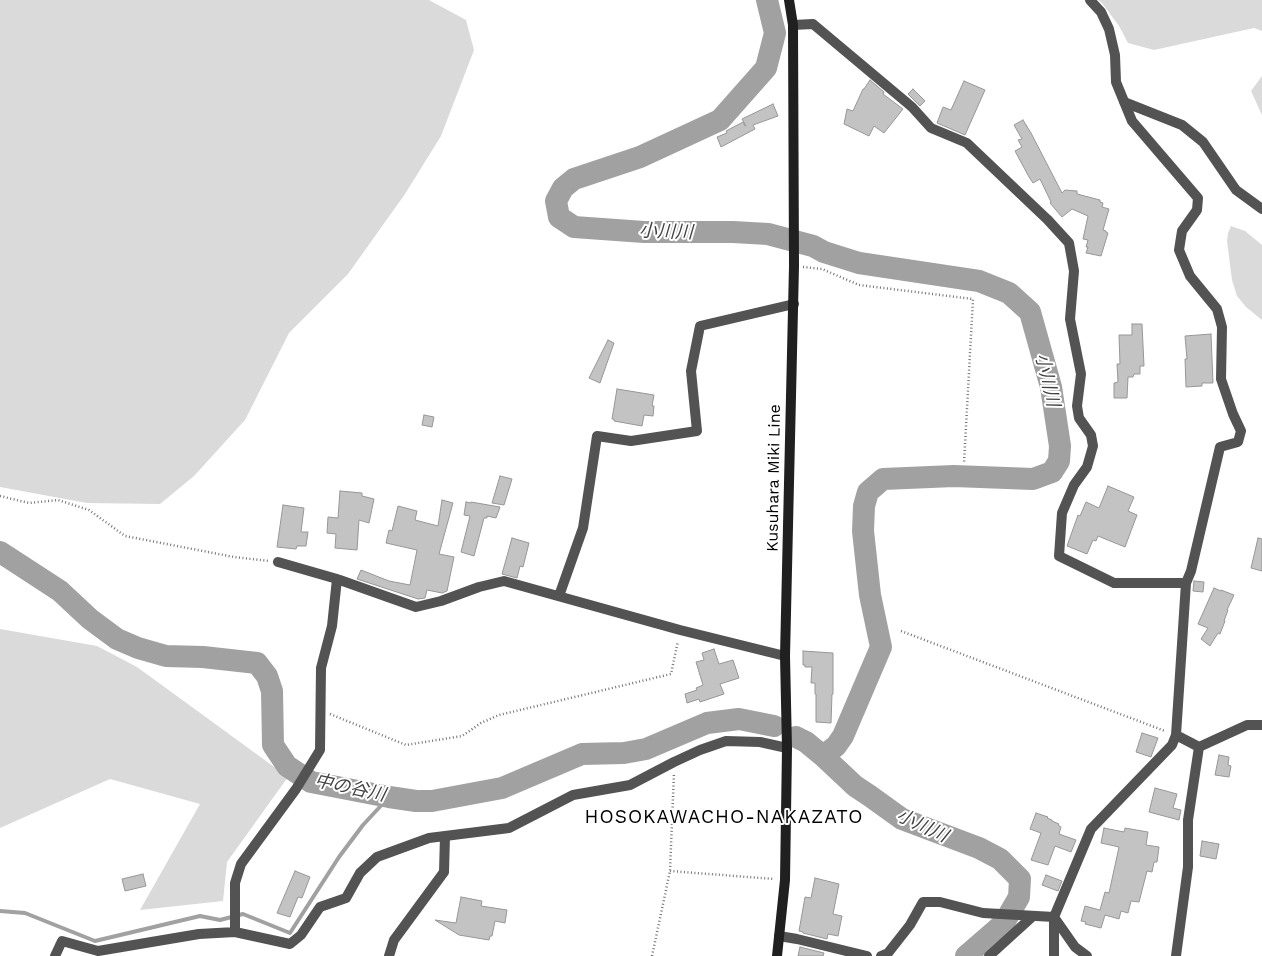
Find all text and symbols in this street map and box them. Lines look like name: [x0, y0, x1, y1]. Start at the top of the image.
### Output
water label: 小川川: [639, 220, 693, 244]
water label: 小川川: [1030, 351, 1064, 409]
street label: Kusuhara Miki Line: [763, 404, 785, 552]
water label: 中の谷川: [313, 770, 387, 806]
water label: 小川川: [893, 805, 951, 847]
district label: HOSOKAWACHO-NAKAZATO: [582, 806, 866, 828]

